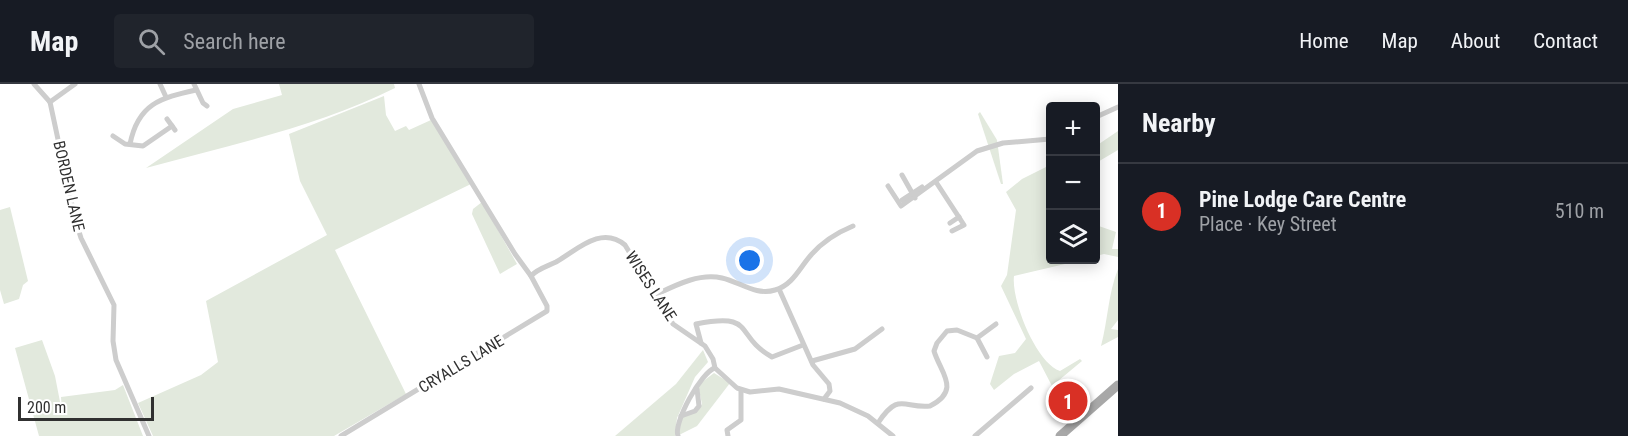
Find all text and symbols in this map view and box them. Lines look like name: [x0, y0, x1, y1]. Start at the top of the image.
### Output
search box: [114, 14, 534, 68]
text: Map: [30, 25, 78, 58]
icon: search: [135, 25, 168, 58]
text: Search here: [183, 29, 286, 54]
text: Home: [1299, 29, 1349, 53]
text: Map: [1382, 29, 1418, 53]
text: About: [1451, 29, 1500, 53]
text: Contact: [1533, 29, 1598, 53]
map controls: [1046, 102, 1100, 264]
button: +: [1046, 102, 1100, 156]
text: Nearby: [1142, 108, 1216, 138]
street label: BORDEN LANE: [49, 139, 89, 233]
button: −: [1046, 156, 1100, 210]
text: Pine Lodge Care Centre: [1199, 187, 1406, 212]
text: 1: [1156, 199, 1167, 223]
text: 510 m: [1555, 199, 1604, 223]
button: layers: [1046, 210, 1100, 264]
text: Place · Key Street: [1199, 212, 1337, 236]
your location: [735, 246, 764, 275]
street label: WISES LANE: [621, 248, 681, 324]
street label: CRYALLS LANE: [415, 331, 507, 397]
pin: 1: [1048, 378, 1088, 424]
scale bar: [18, 394, 154, 422]
text: 200 m: [27, 398, 66, 417]

